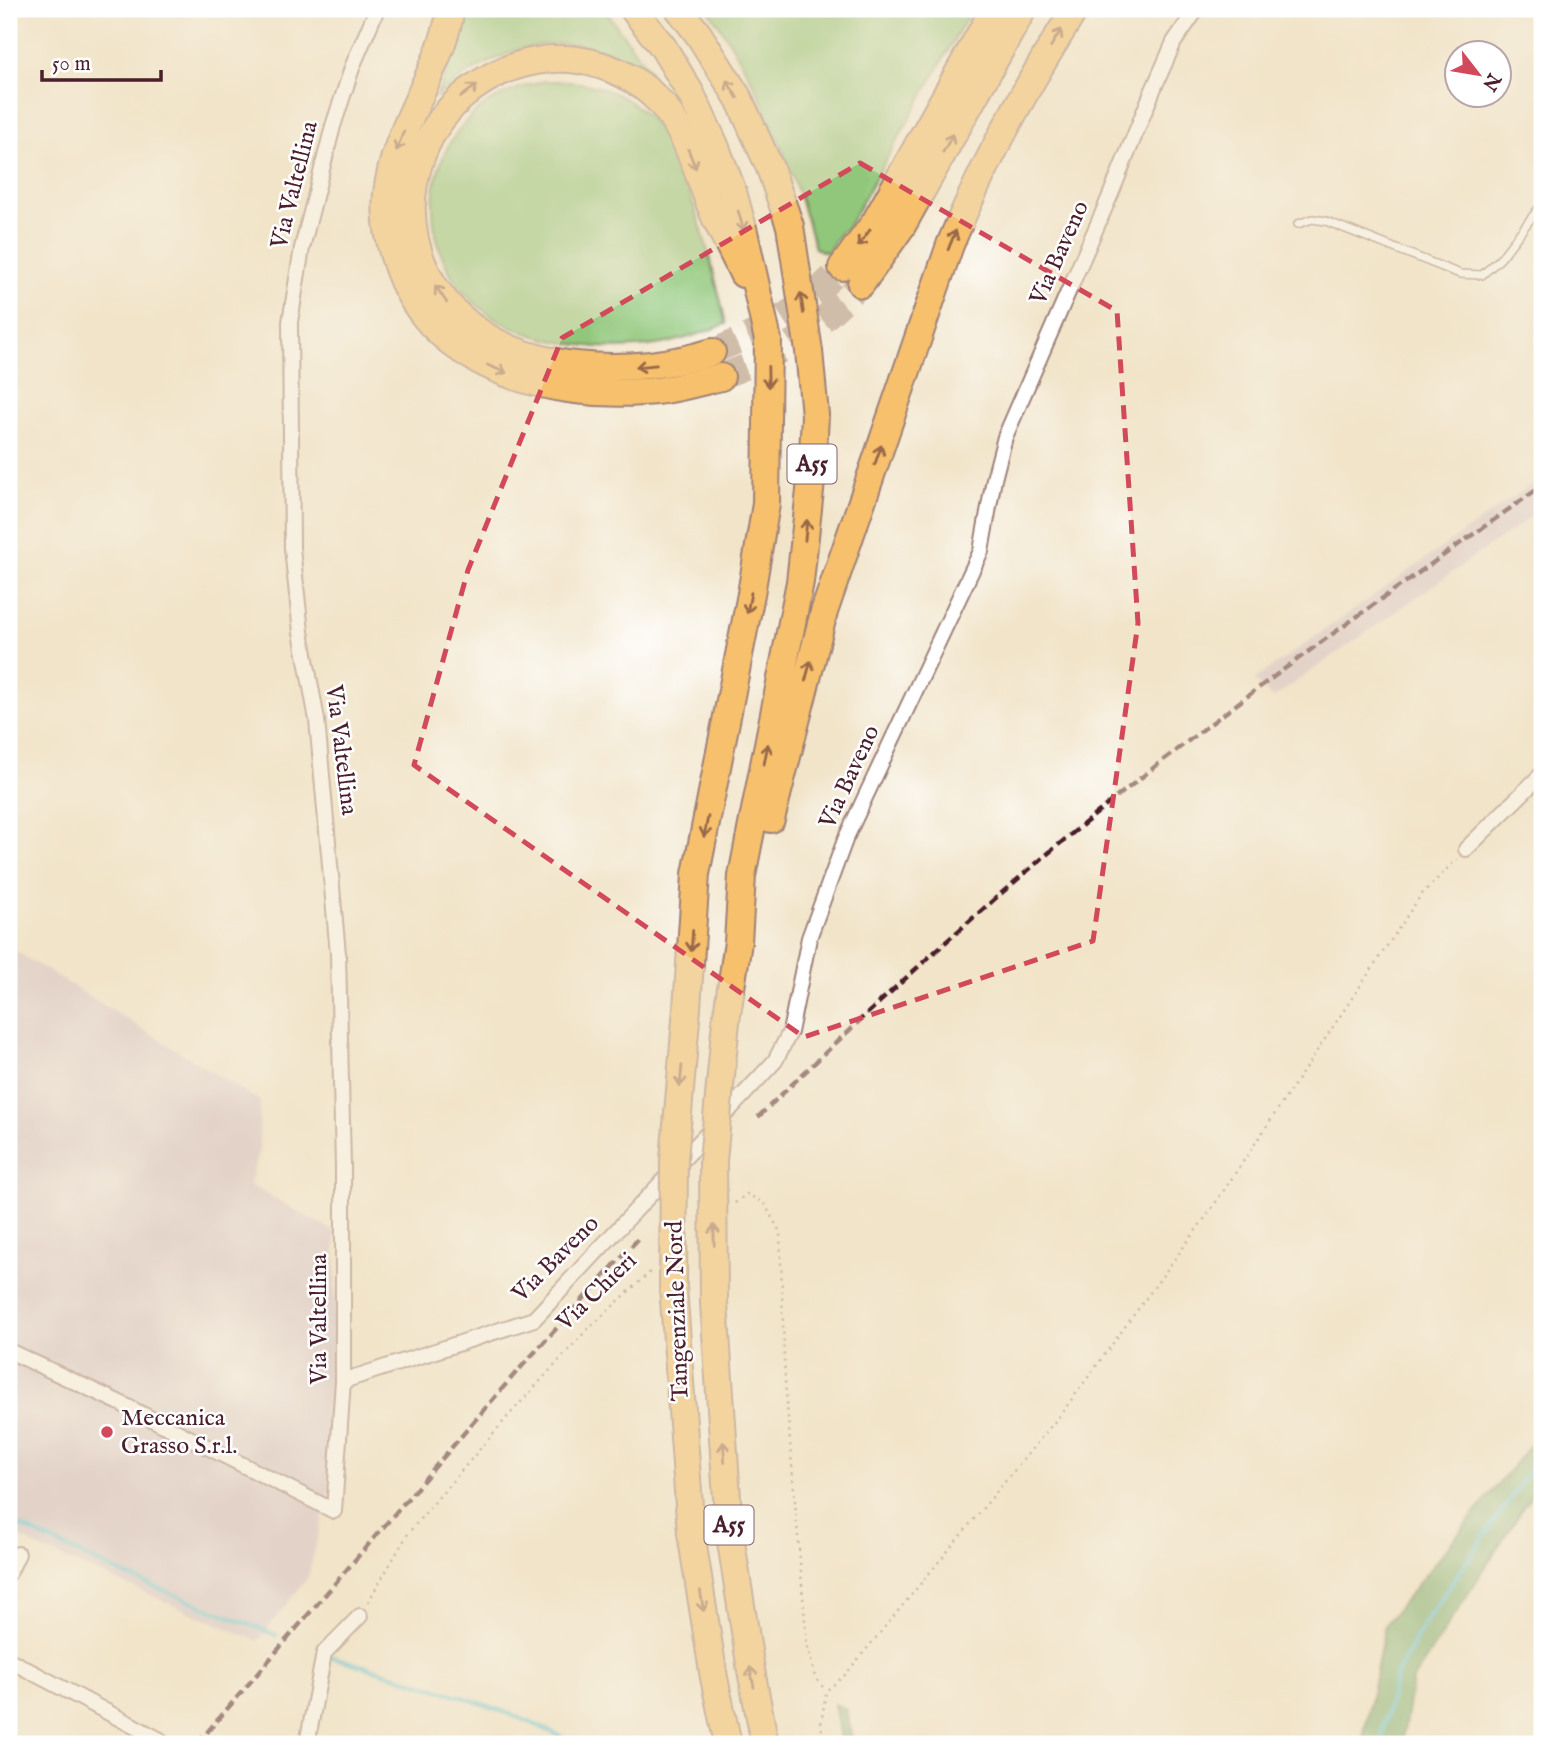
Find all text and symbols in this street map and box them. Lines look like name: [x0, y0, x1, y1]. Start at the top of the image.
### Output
one-way arrow: [1050, 29, 1064, 49]
scale bar: [42, 38, 161, 82]
north arrow: [1442, 38, 1512, 108]
text: 50 m: [52, 51, 91, 78]
text: N: [1476, 68, 1506, 95]
one-way arrow: [725, 79, 739, 99]
one-way arrow: [459, 83, 477, 98]
street label: Via Valtellina: [264, 117, 326, 253]
one-way arrow: [393, 130, 406, 152]
one-way arrow: [942, 133, 955, 154]
one-way arrow: [687, 147, 700, 169]
street label: Via Baveno: [1023, 196, 1097, 311]
one-way arrow: [735, 209, 748, 231]
one-way arrow: [857, 228, 871, 247]
one-way arrow: [947, 230, 960, 251]
one-way arrow: [434, 284, 448, 304]
one-way arrow: [796, 292, 809, 315]
one-way arrow: [635, 360, 658, 373]
one-way arrow: [486, 363, 508, 376]
one-way arrow: [761, 366, 775, 389]
one-way arrow: [872, 444, 885, 466]
road number: A55: [788, 445, 836, 484]
one-way arrow: [799, 519, 812, 541]
one-way arrow: [742, 592, 756, 614]
one-way arrow: [802, 661, 815, 683]
street label: Via Valtellina: [318, 682, 364, 817]
street label: Via Baveno: [812, 720, 888, 835]
one-way arrow: [760, 743, 774, 766]
one-way arrow: [698, 815, 712, 838]
one-way arrow: [685, 930, 698, 952]
one-way arrow: [674, 1065, 687, 1087]
street label: Via Baveno: [505, 1209, 606, 1310]
street label: Tangenziale Nord: [659, 1220, 697, 1402]
one-way arrow: [707, 1224, 721, 1247]
street label: Via Chieri: [549, 1246, 644, 1339]
street label: Via Valtellina: [304, 1253, 335, 1385]
place label: Meccanica Grasso S.r.l.: [121, 1403, 237, 1462]
marker: Meccanica Grasso S.r.l.: [99, 1424, 115, 1440]
one-way arrow: [717, 1441, 730, 1464]
road number: A55: [704, 1506, 754, 1544]
one-way arrow: [696, 1589, 709, 1612]
one-way arrow: [745, 1666, 758, 1689]

